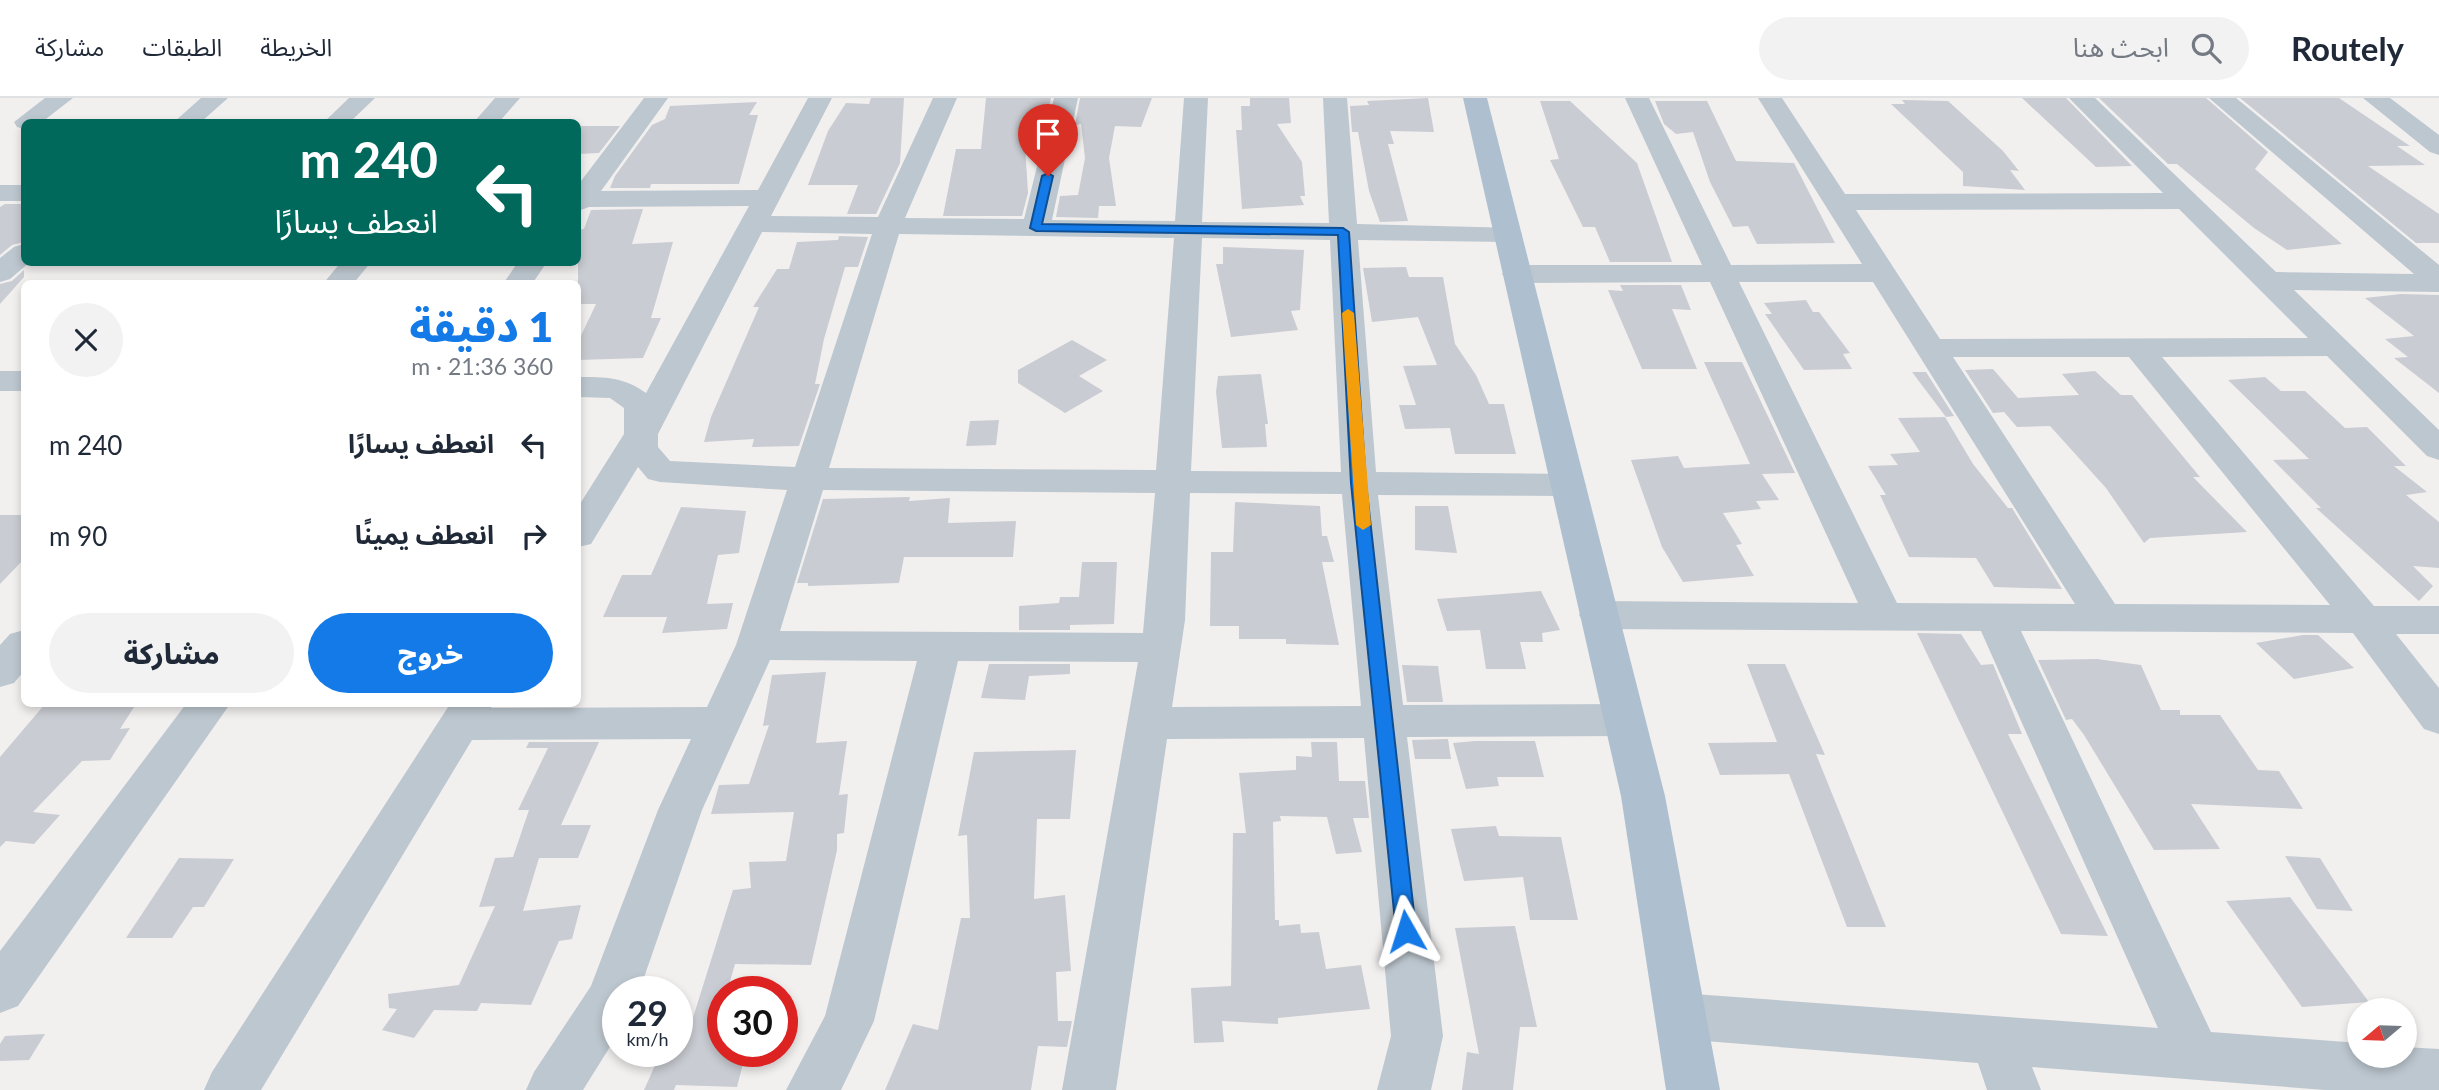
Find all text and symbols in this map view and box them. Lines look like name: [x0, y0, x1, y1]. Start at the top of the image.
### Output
search box: [1759, 17, 2249, 80]
text: Routely: [2291, 28, 2404, 68]
icon: search: [2187, 29, 2225, 67]
text: ابحث هنا: [2073, 31, 2169, 63]
text: مشاركة: [35, 32, 104, 61]
text: الطبقات: [142, 32, 222, 61]
text: الخريطة: [260, 32, 332, 61]
pin: [1018, 104, 1078, 176]
icon: arrive: [1029, 115, 1067, 153]
text: 240 m: [300, 130, 438, 188]
icon: left: [462, 147, 553, 238]
text: انعطف يسارًا: [274, 201, 438, 240]
text: 1 دقيقة: [409, 301, 553, 351]
button: close: [49, 303, 123, 377]
text: 360 m · 21:36: [411, 352, 553, 380]
icon: left: [515, 426, 553, 464]
text: انعطف يسارًا: [348, 427, 494, 459]
text: 240 m: [49, 429, 122, 461]
icon: right: [515, 517, 553, 555]
text: انعطف يمينًا: [355, 518, 494, 550]
text: 90 m: [49, 520, 107, 552]
button: مشاركة: [49, 613, 294, 693]
button: خروج: [308, 613, 553, 693]
position arrow: [1369, 894, 1443, 968]
speed limit sign: 30: [707, 976, 798, 1067]
text: 29: [627, 991, 668, 1033]
north arrow: [2347, 998, 2417, 1068]
map controls: [2347, 998, 2417, 1068]
text: km/h: [626, 1028, 669, 1050]

